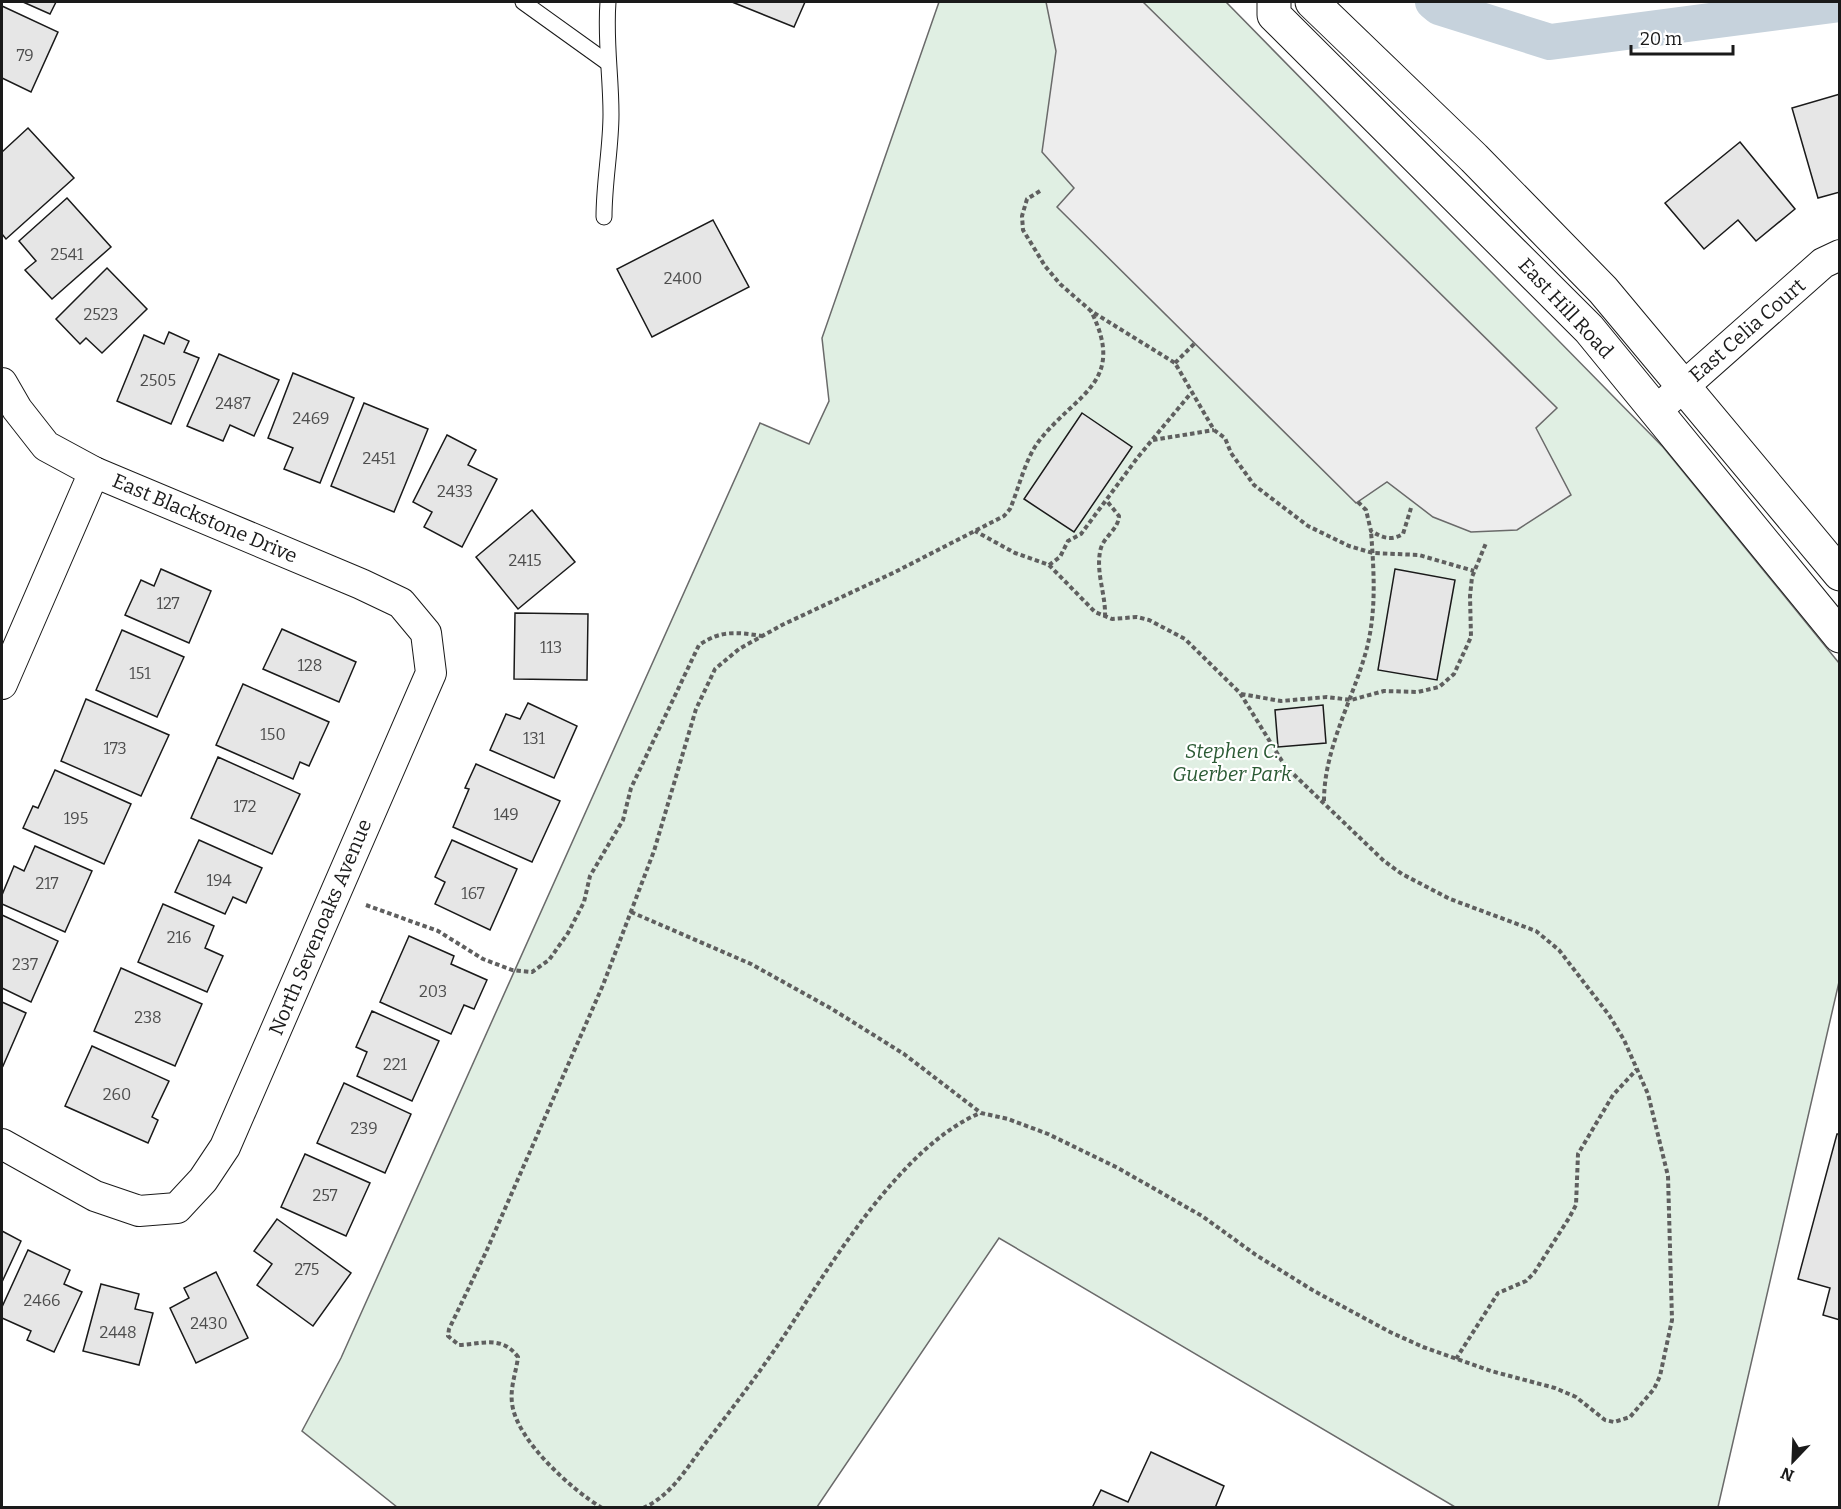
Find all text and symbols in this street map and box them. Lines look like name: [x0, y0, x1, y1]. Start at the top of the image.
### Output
scale bar: [1631, 18, 1733, 56]
text: 20 m: [1640, 28, 1682, 50]
house number: 79: [16, 46, 34, 65]
house number: 2541: [50, 245, 84, 264]
street label: East Hill Road: [1513, 253, 1619, 363]
house number: 2400: [664, 269, 702, 288]
street label: East Celia Court: [1684, 273, 1810, 387]
house number: 2523: [84, 305, 118, 324]
house number: 2505: [140, 371, 176, 390]
house number: 2487: [215, 394, 251, 413]
house number: 2469: [293, 409, 329, 428]
house number: 2451: [363, 449, 396, 468]
street label: East Blackstone Drive: [109, 468, 301, 568]
house number: 2433: [437, 482, 473, 501]
house number: 2415: [508, 551, 542, 570]
house number: 127: [156, 594, 180, 613]
house number: 113: [540, 638, 562, 657]
house number: 128: [298, 656, 322, 675]
house number: 151: [129, 664, 151, 683]
house number: 150: [260, 725, 286, 744]
house number: 131: [523, 729, 546, 748]
house number: 173: [103, 739, 127, 758]
park label: Stephen C. Guerber Park: [1172, 739, 1292, 786]
house number: 172: [234, 797, 256, 816]
house number: 149: [493, 805, 519, 824]
house number: 195: [64, 809, 88, 828]
street label: North Sevenoaks Avenue: [264, 815, 376, 1039]
house number: 194: [206, 871, 232, 890]
house number: 217: [35, 874, 59, 893]
house number: 167: [461, 884, 485, 903]
house number: 216: [167, 928, 191, 947]
house number: 237: [12, 955, 38, 974]
house number: 203: [419, 982, 447, 1001]
house number: 238: [134, 1008, 162, 1027]
house number: 221: [383, 1055, 407, 1074]
house number: 260: [103, 1085, 131, 1104]
house number: 239: [350, 1119, 378, 1138]
house number: 257: [313, 1186, 337, 1205]
house number: 275: [295, 1260, 319, 1279]
house number: 2466: [24, 1291, 60, 1310]
house number: 2430: [190, 1314, 228, 1333]
house number: 2448: [99, 1323, 137, 1342]
north arrow: [1763, 1431, 1823, 1491]
text: N: [1778, 1463, 1797, 1486]

